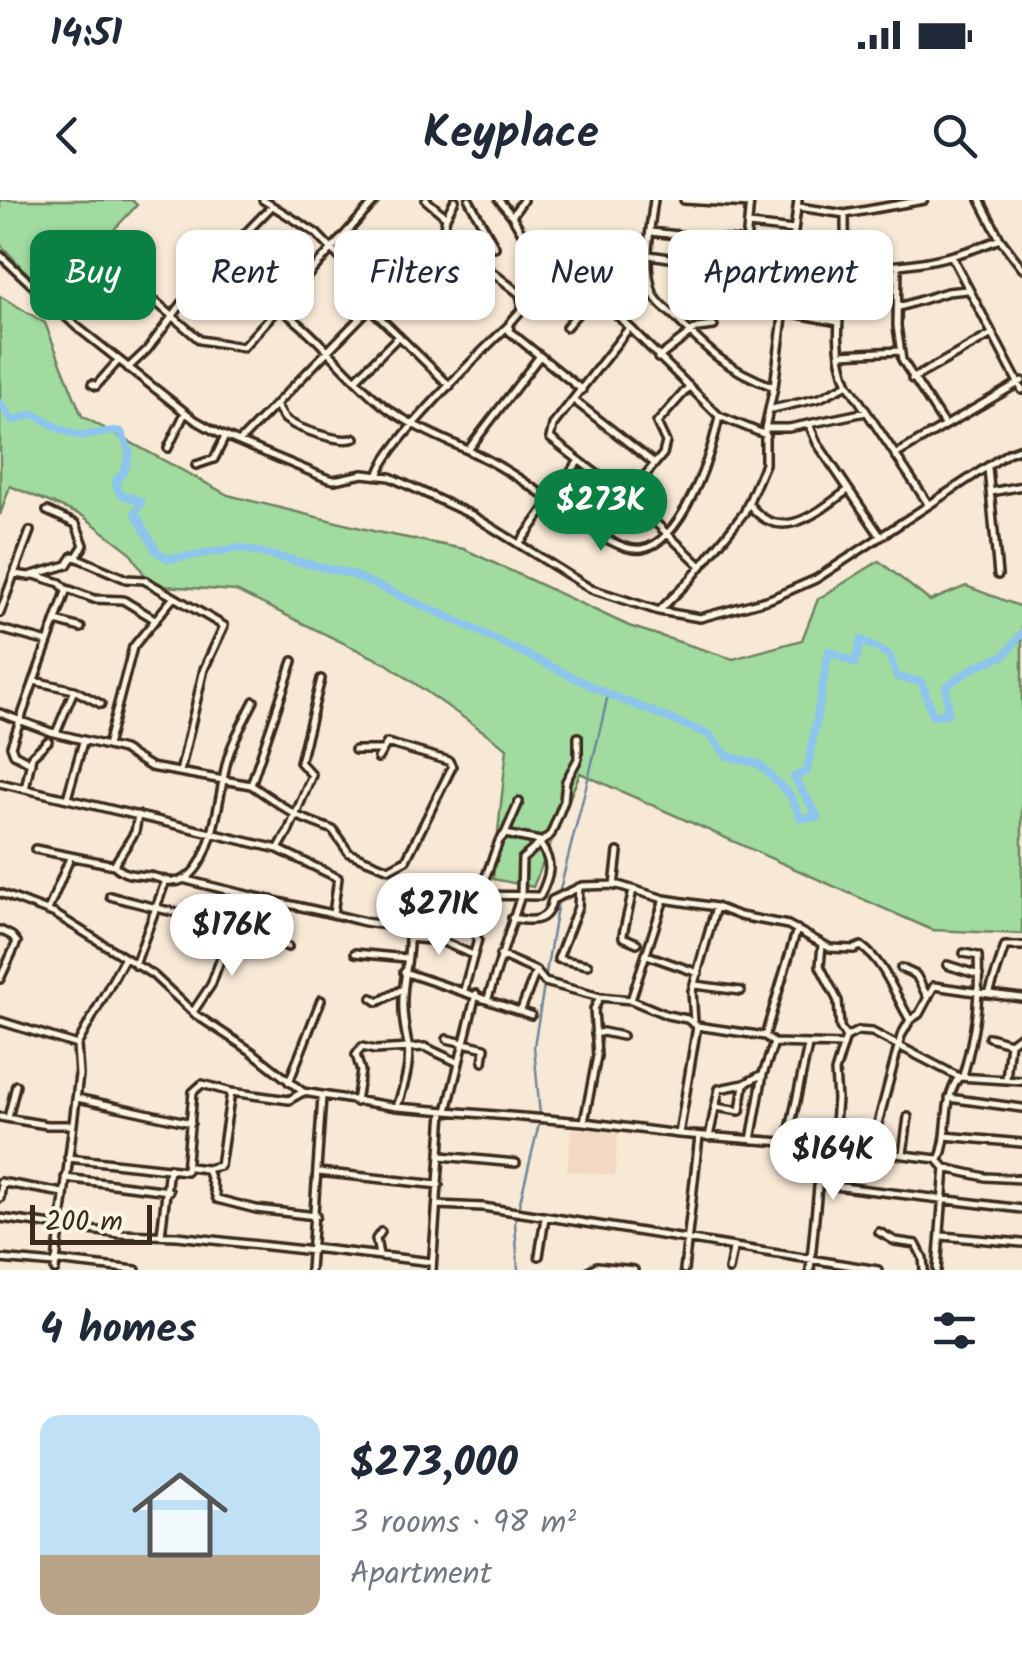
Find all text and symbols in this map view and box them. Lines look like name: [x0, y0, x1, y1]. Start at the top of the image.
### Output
text: 14:51: [50, 5, 122, 65]
text: Keyplace: [423, 99, 599, 171]
icon: back: [40, 108, 95, 163]
icon: search: [927, 108, 982, 163]
chip: Buy: [30, 230, 156, 320]
chip: Rent: [176, 230, 314, 320]
chip: Filters: [334, 230, 495, 320]
chip: New: [515, 230, 648, 320]
chip: Apartment: [668, 230, 893, 320]
pin: $273K: [531, 469, 671, 554]
text: $273K: [556, 476, 646, 527]
pin: $271K: [369, 873, 509, 958]
text: $271K: [398, 880, 480, 931]
pin: $176K: [162, 894, 302, 979]
text: $176K: [192, 901, 272, 952]
pin: $164K: [763, 1118, 903, 1203]
text: $164K: [792, 1125, 874, 1176]
scale bar: [30, 1200, 152, 1244]
text: 200 m: [45, 1200, 123, 1245]
text: 4 homes: [40, 1297, 196, 1364]
icon: filters: [927, 1303, 982, 1358]
text: $273,000: [350, 1431, 518, 1498]
icon: home: [120, 1455, 240, 1575]
text: 3 rooms · 98 m²: [350, 1498, 576, 1549]
text: Apartment: [350, 1549, 492, 1600]

